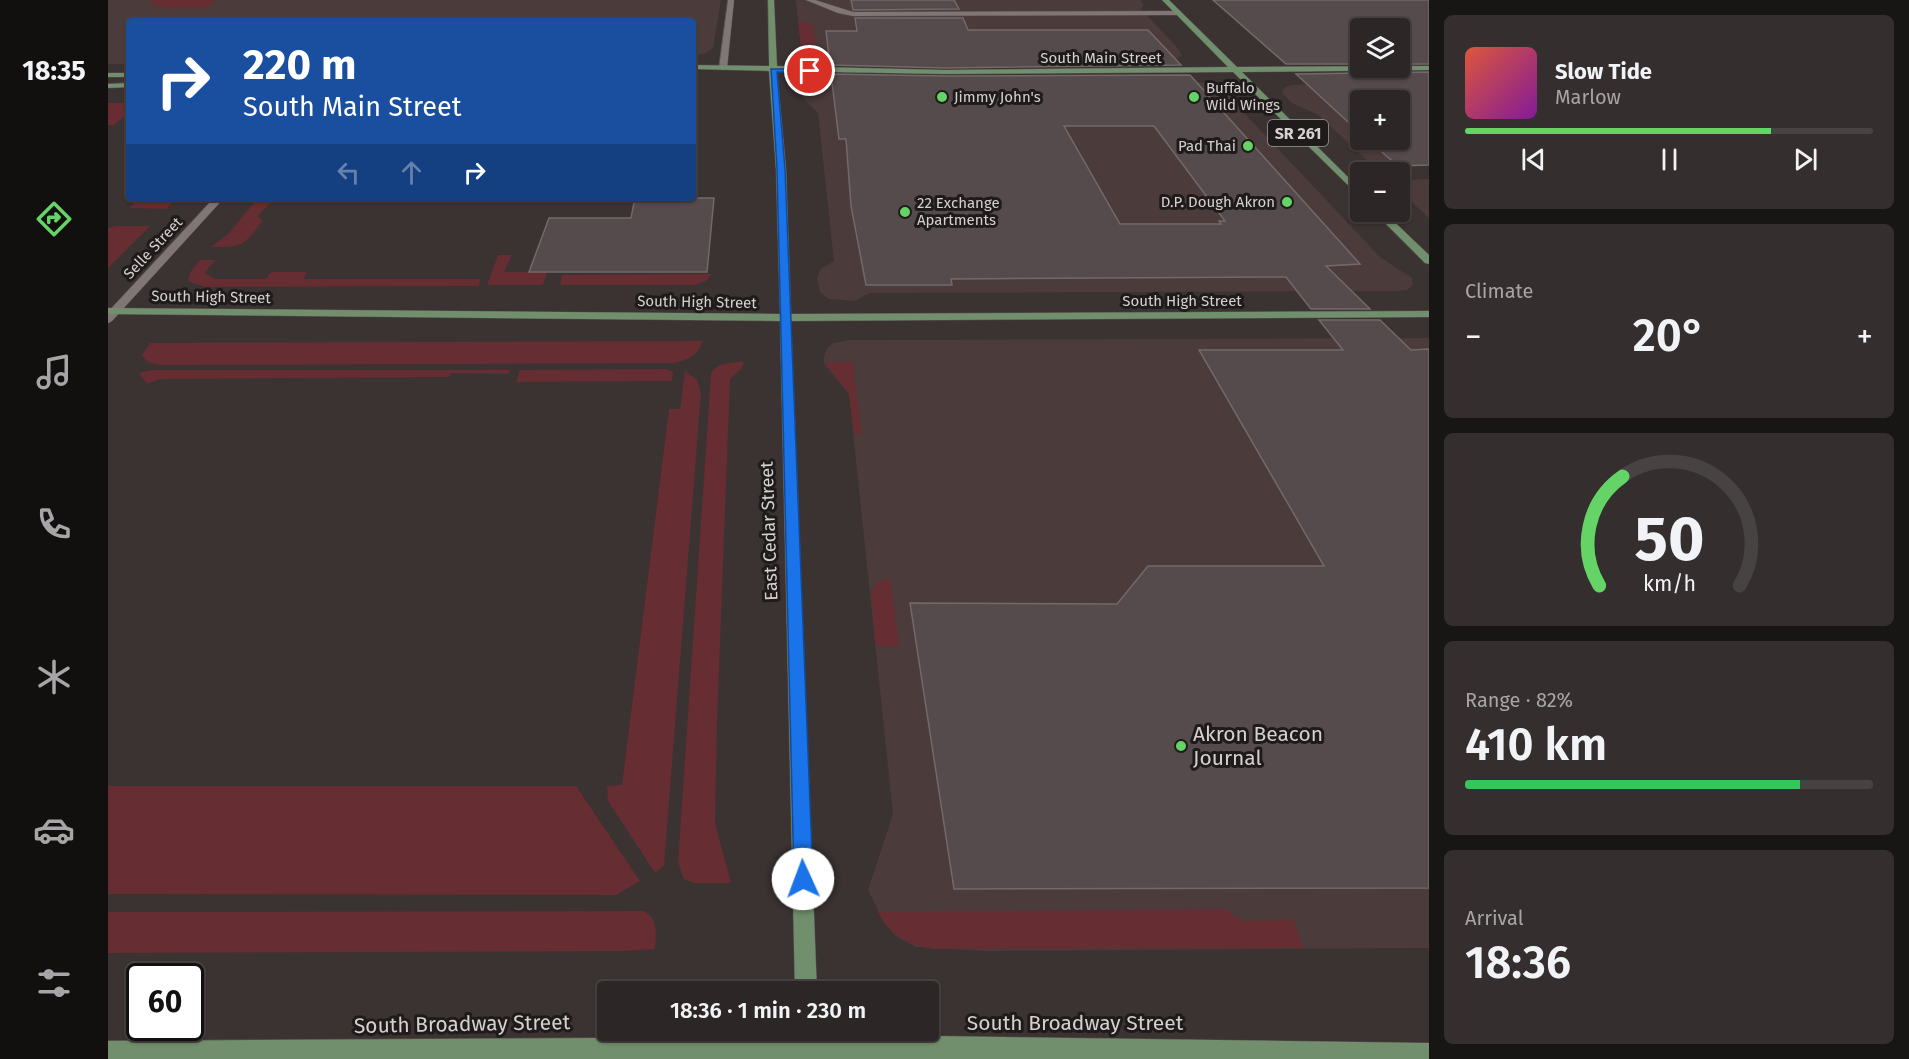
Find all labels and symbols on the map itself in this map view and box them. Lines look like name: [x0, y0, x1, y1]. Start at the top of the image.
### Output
pin: [784, 45, 835, 96]
street label: South Main Street: [1040, 49, 1162, 67]
place label: Buffalo Wild Wings: [1206, 79, 1280, 114]
place label: Jimmy John's: [954, 88, 1041, 106]
marker: Jimmy John's: [935, 90, 949, 104]
marker: Buffalo Wild Wings: [1187, 90, 1201, 104]
road number: SR 261: [1268, 120, 1328, 146]
place label: Pad Thai: [1178, 137, 1236, 155]
marker: Pad Thai: [1241, 139, 1255, 153]
place label: D.P. Dough Akron: [1161, 193, 1275, 211]
place label: 22 Exchange Apartments: [917, 194, 1000, 229]
marker: D.P. Dough Akron: [1280, 195, 1294, 209]
marker: 22 Exchange Apartments: [898, 205, 912, 219]
street label: Selle Street: [120, 213, 187, 283]
street label: South High Street: [151, 287, 271, 307]
street label: South High Street: [637, 292, 757, 312]
street label: South High Street: [1122, 292, 1242, 310]
street label: East Cedar Street: [756, 460, 782, 601]
place label: Akron Beacon Journal: [1193, 721, 1323, 771]
marker: Akron Beacon Journal: [1174, 739, 1188, 753]
position arrow: [771, 847, 835, 911]
speed limit sign: 60: [126, 963, 204, 1041]
street label: South Broadway Street: [354, 1009, 571, 1039]
street label: South Broadway Street: [967, 1010, 1184, 1036]

